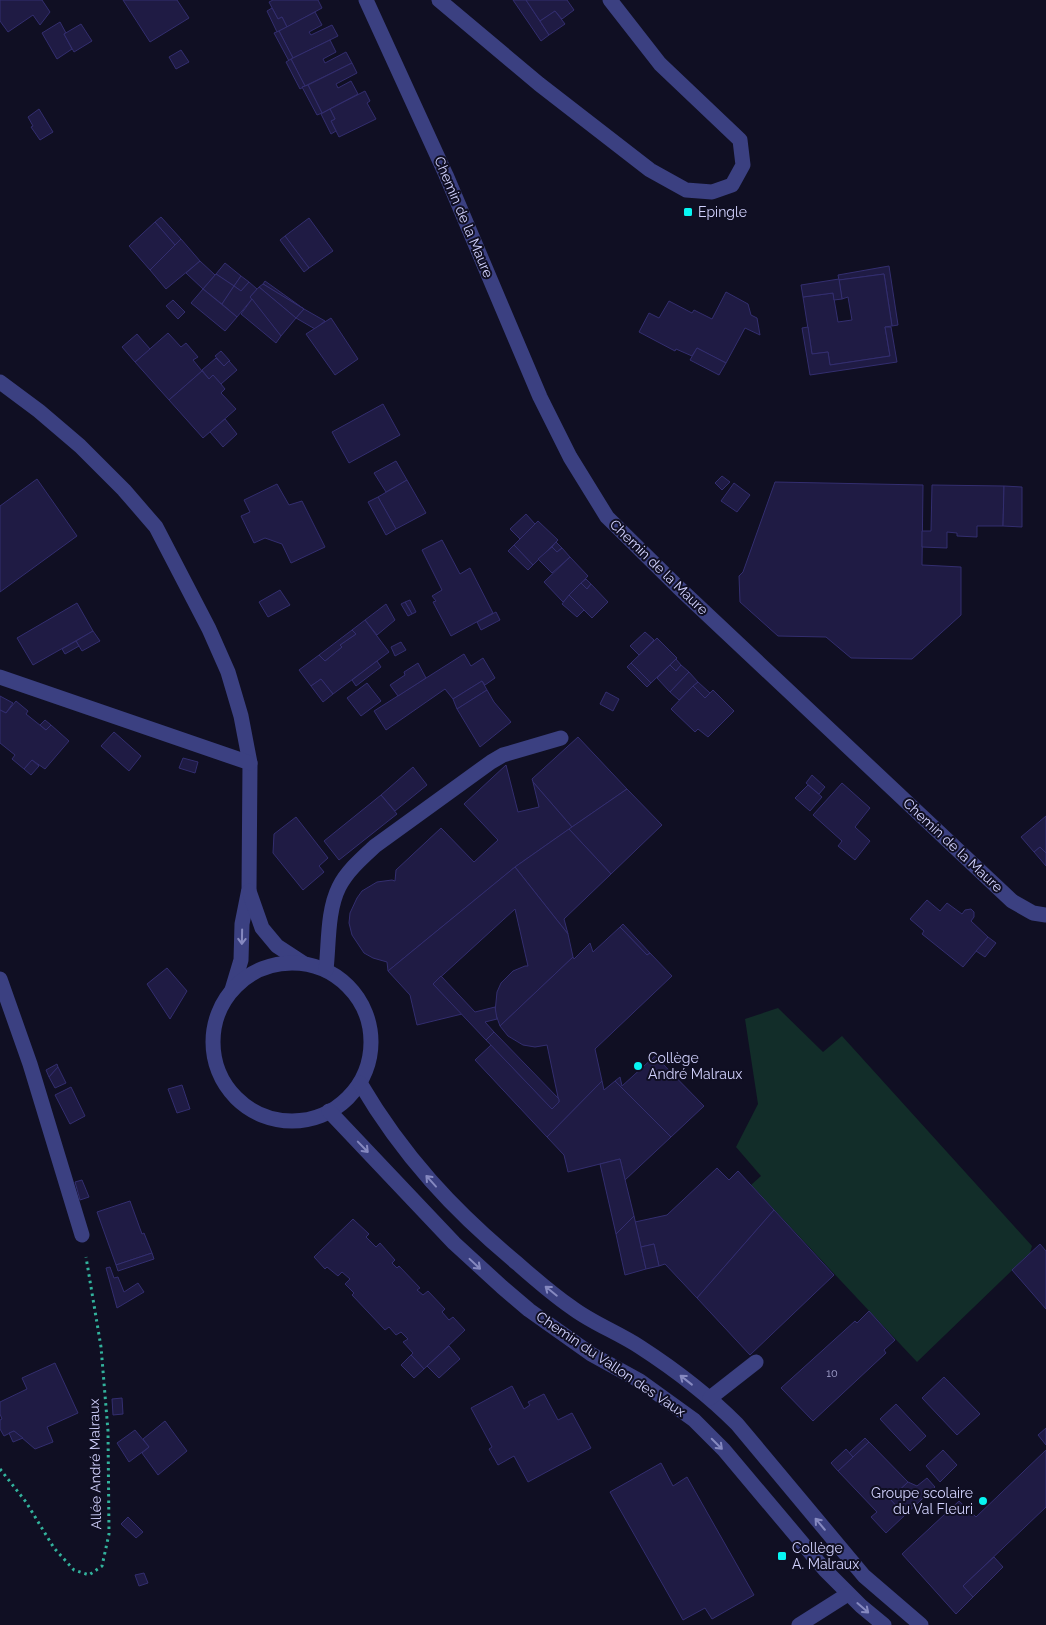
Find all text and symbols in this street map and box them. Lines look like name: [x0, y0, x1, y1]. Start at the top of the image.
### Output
street label: Chemin de la Maure: [431, 154, 497, 280]
place label: Epingle: [698, 204, 747, 220]
marker: Epingle: [682, 206, 694, 218]
street label: Chemin de la Maure: [607, 516, 711, 618]
street label: Chemin de la Maure: [900, 795, 1006, 895]
one-way arrow: [237, 929, 246, 945]
place label: Collège André Malraux: [648, 1050, 742, 1082]
marker: Collège André Malraux: [632, 1060, 644, 1072]
one-way arrow: [356, 1141, 369, 1153]
one-way arrow: [425, 1175, 437, 1188]
one-way arrow: [469, 1258, 482, 1270]
one-way arrow: [545, 1286, 558, 1297]
street label: Chemin du Vallon des Vaux: [533, 1308, 689, 1420]
house number: 10: [826, 1367, 838, 1380]
one-way arrow: [679, 1375, 693, 1385]
street label: Allée André Malraux: [86, 1398, 104, 1530]
one-way arrow: [711, 1438, 724, 1450]
place label: Groupe scolaire du Val Fleuri: [871, 1485, 973, 1517]
marker: Groupe scolaire du Val Fleuri: [977, 1495, 989, 1507]
one-way arrow: [815, 1518, 826, 1531]
place label: Collège A. Malraux: [792, 1540, 859, 1572]
marker: Collège A. Malraux: [776, 1550, 788, 1562]
one-way arrow: [857, 1602, 870, 1614]

